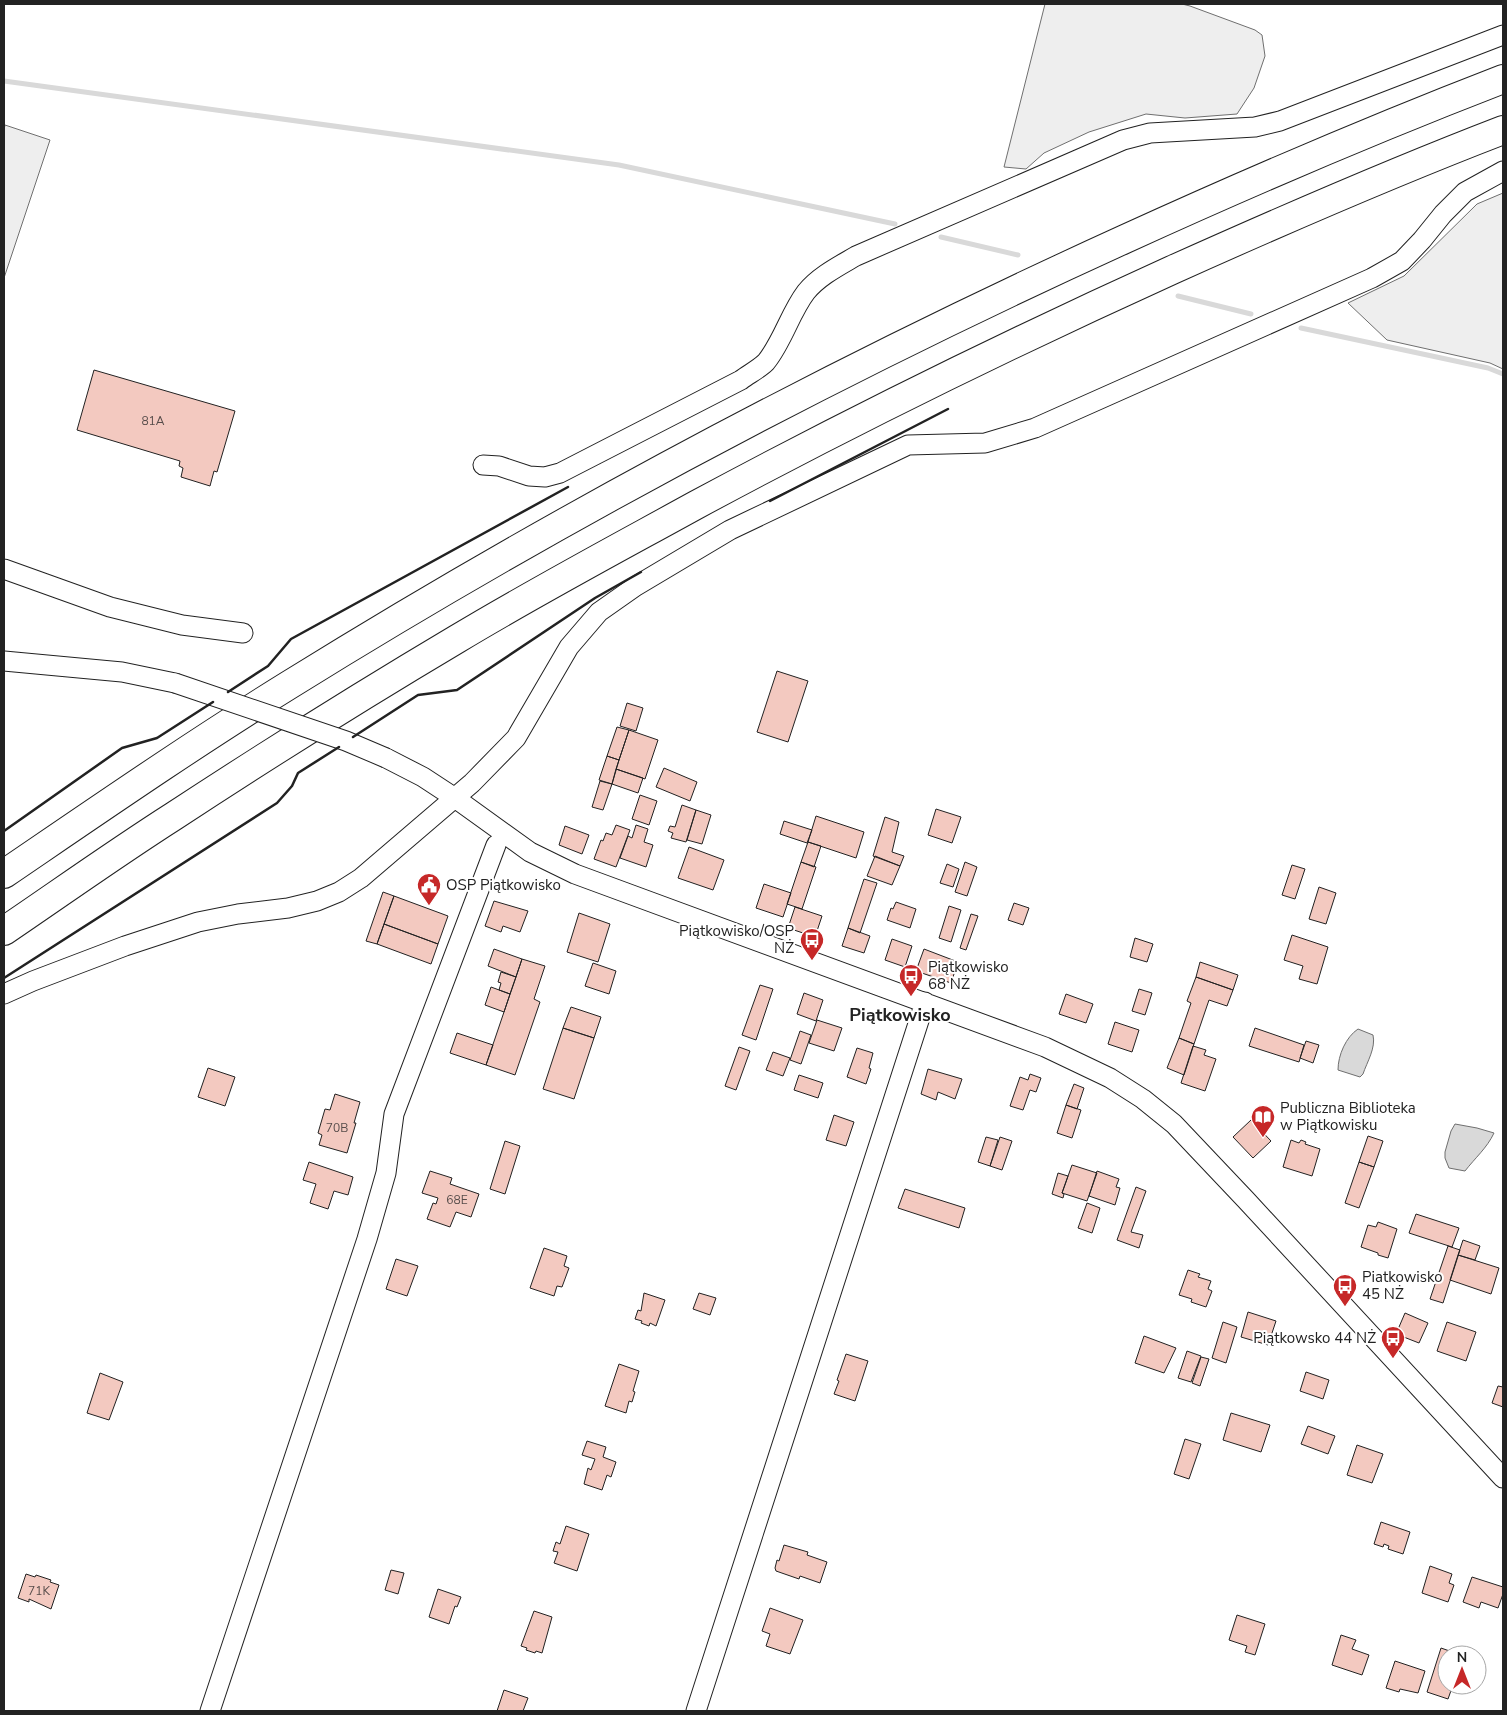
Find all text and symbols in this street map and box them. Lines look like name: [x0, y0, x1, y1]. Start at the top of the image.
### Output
house number: 81A: [141, 413, 165, 429]
public building icon: OSP Piątkowisko: [416, 872, 442, 906]
place label: OSP Piątkowisko: [446, 875, 561, 895]
place label: Piątkowisko/OSP NŻ: [679, 921, 795, 958]
bus stop icon: Piątkowisko/OSP NŻ: [799, 927, 825, 961]
place label: Piątkowisko 68 NŻ: [928, 957, 1009, 994]
bus stop icon: Piątkowisko 68 NŻ: [898, 963, 924, 997]
district label: Piątkowisko: [849, 1003, 951, 1027]
place label: Publiczna Biblioteka w Piątkowisku: [1280, 1098, 1416, 1135]
library icon: Publiczna Biblioteka w Piątkowisku: [1250, 1104, 1276, 1138]
house number: 70B: [326, 1120, 348, 1136]
house number: 68E: [446, 1192, 468, 1208]
place label: Piatkowisko 45 NŻ: [1362, 1267, 1443, 1304]
bus stop icon: Piatkowisko 45 NŻ: [1332, 1273, 1358, 1307]
bus stop icon: Piątkowsko 44 NŻ: [1380, 1325, 1406, 1359]
place label: Piątkowsko 44 NŻ: [1253, 1328, 1376, 1348]
house number: 71K: [28, 1583, 50, 1599]
north arrow: [1437, 1645, 1487, 1695]
text: N: [1457, 1648, 1467, 1667]

